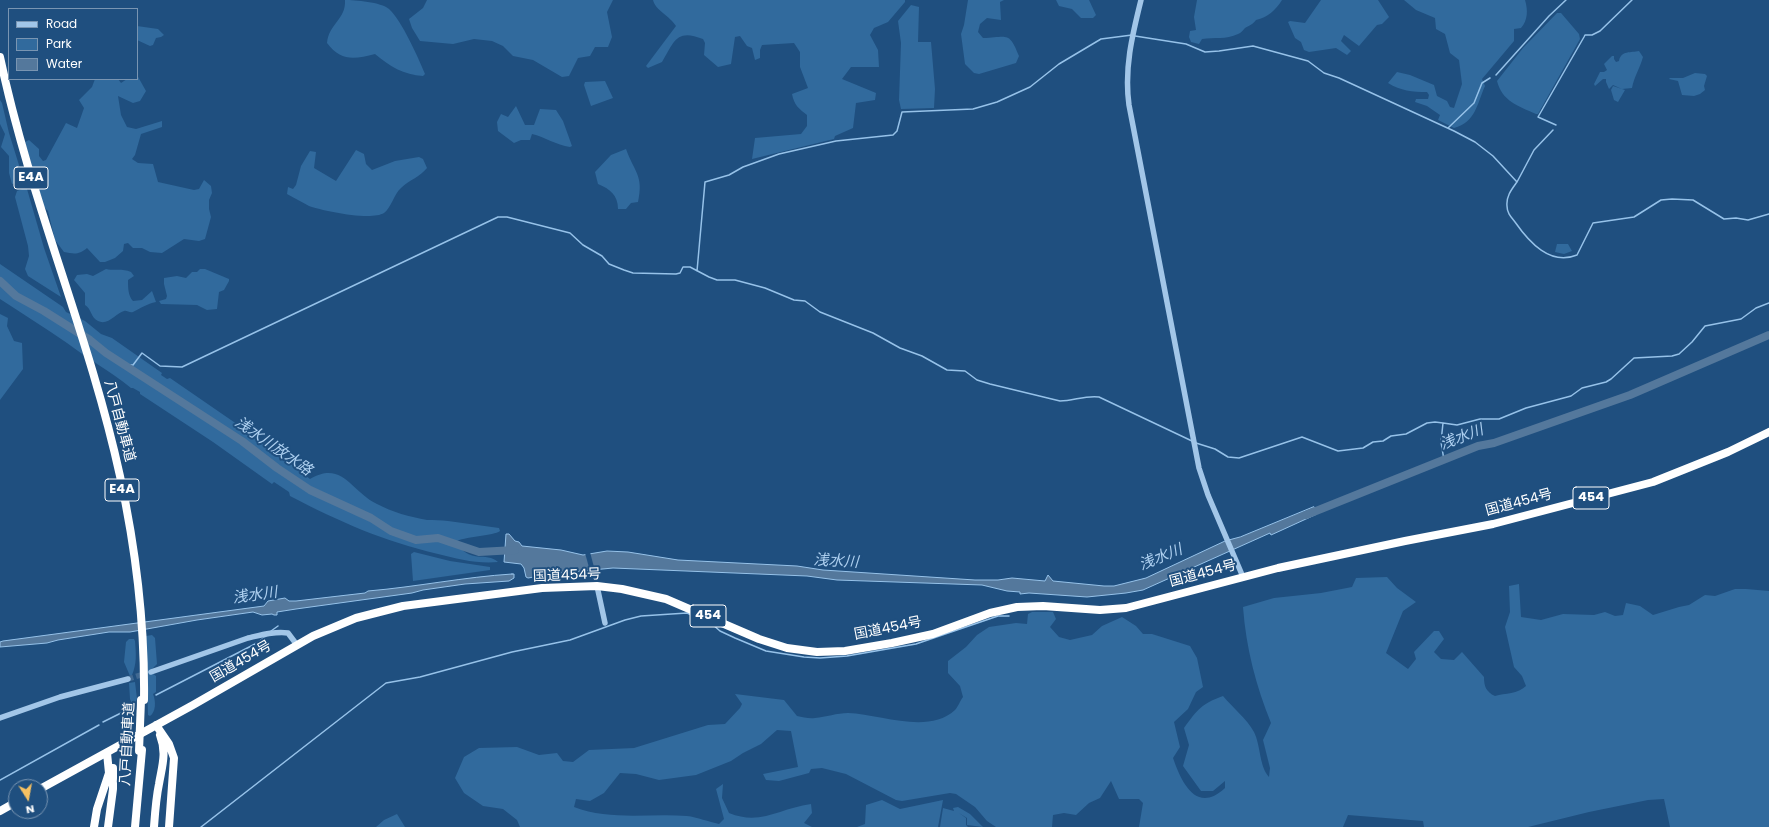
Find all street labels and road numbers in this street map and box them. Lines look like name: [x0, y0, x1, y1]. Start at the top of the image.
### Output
road number: E4A: [14, 167, 48, 189]
street label: 八戸自動車道: [100, 378, 138, 464]
road number: E4A: [105, 479, 139, 501]
street label: 国道454号: [1484, 486, 1554, 520]
road number: 454: [1573, 487, 1609, 509]
street label: 国道454号: [1168, 557, 1238, 591]
street label: 国道454号: [533, 566, 601, 586]
road number: 454: [690, 605, 726, 627]
street label: 国道454号: [853, 614, 923, 644]
street label: 国道454号: [207, 638, 275, 686]
street label: 八戸自動車道: [117, 702, 139, 786]

